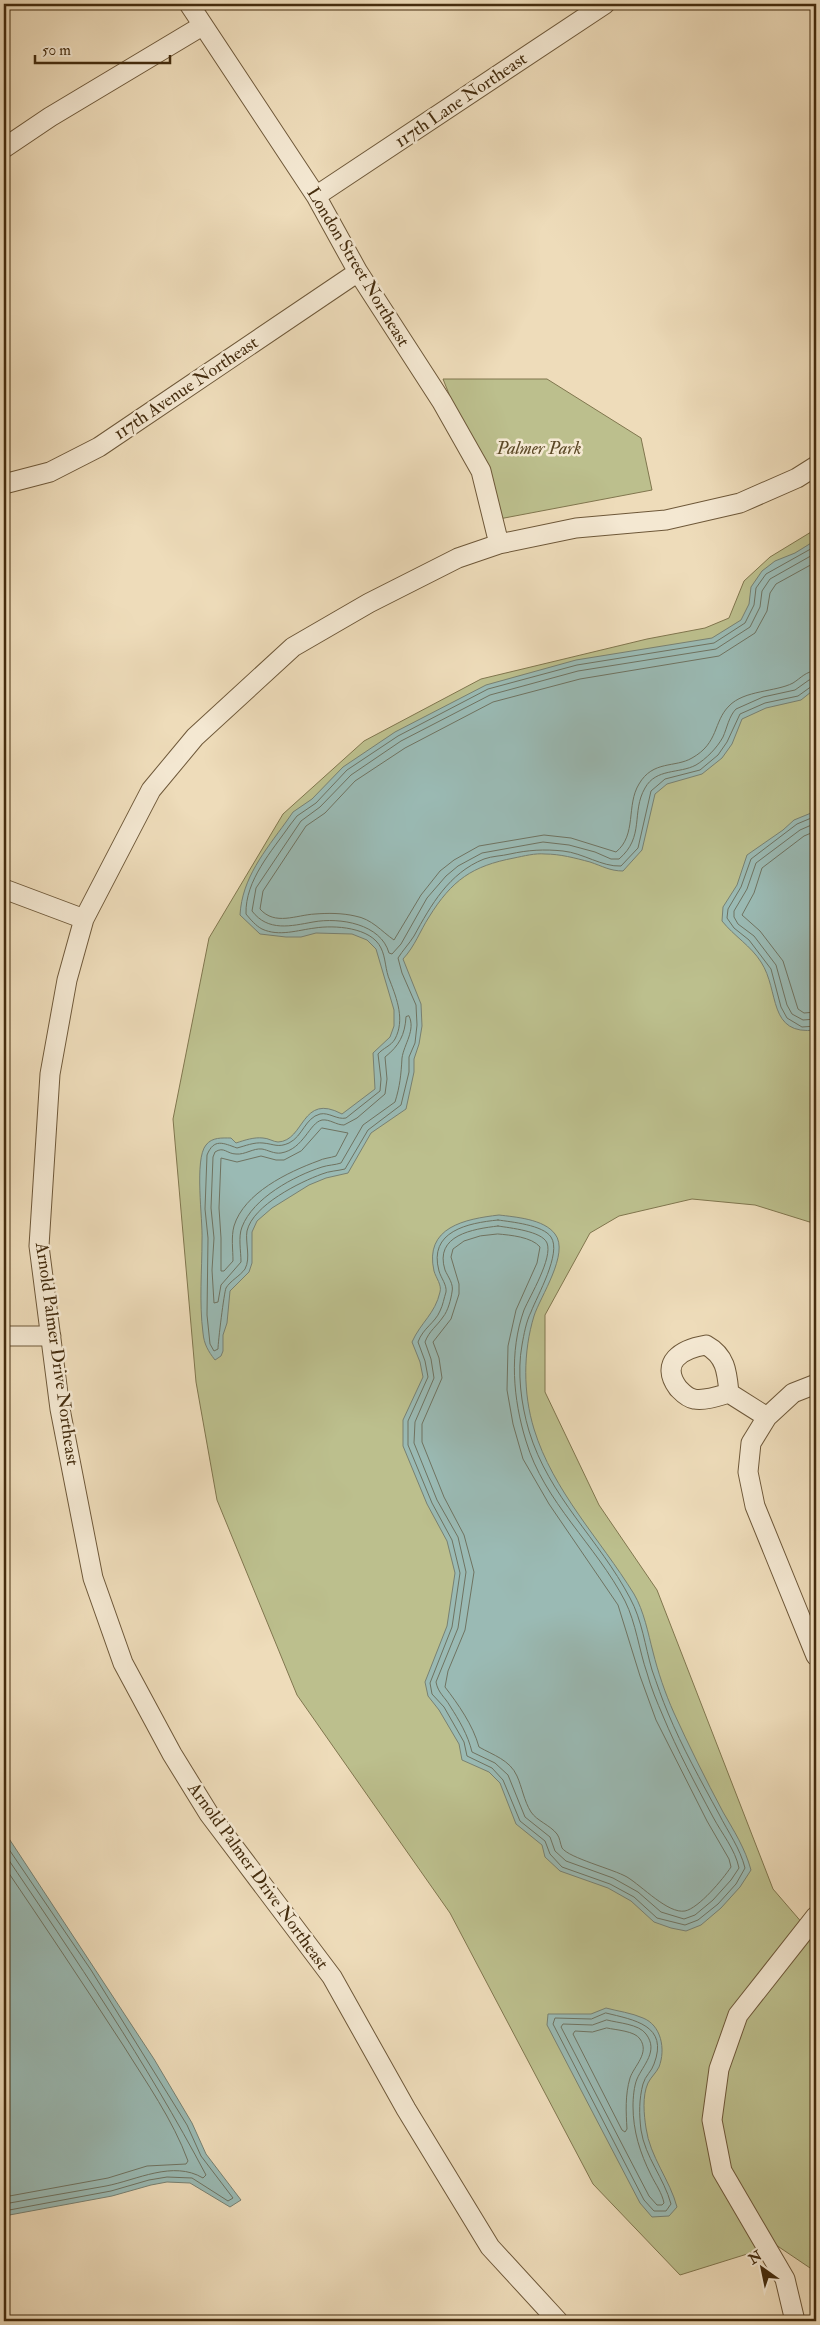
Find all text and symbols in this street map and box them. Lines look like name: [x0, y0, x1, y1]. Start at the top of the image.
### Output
scale bar: [35, 32, 170, 64]
text: 50 m: [42, 41, 71, 60]
street label: 117th Lane Northeast: [391, 47, 532, 153]
street label: London Street Northeast: [301, 183, 415, 351]
street label: 117th Avenue Northeast: [109, 331, 263, 445]
park label: Palmer Park: [496, 437, 581, 460]
street label: Arnold Palmer Drive Northeast: [30, 1240, 84, 1467]
street label: Arnold Palmer Drive Northeast: [182, 1777, 334, 1974]
north arrow: [738, 2242, 788, 2292]
text: N: [744, 2247, 765, 2269]

